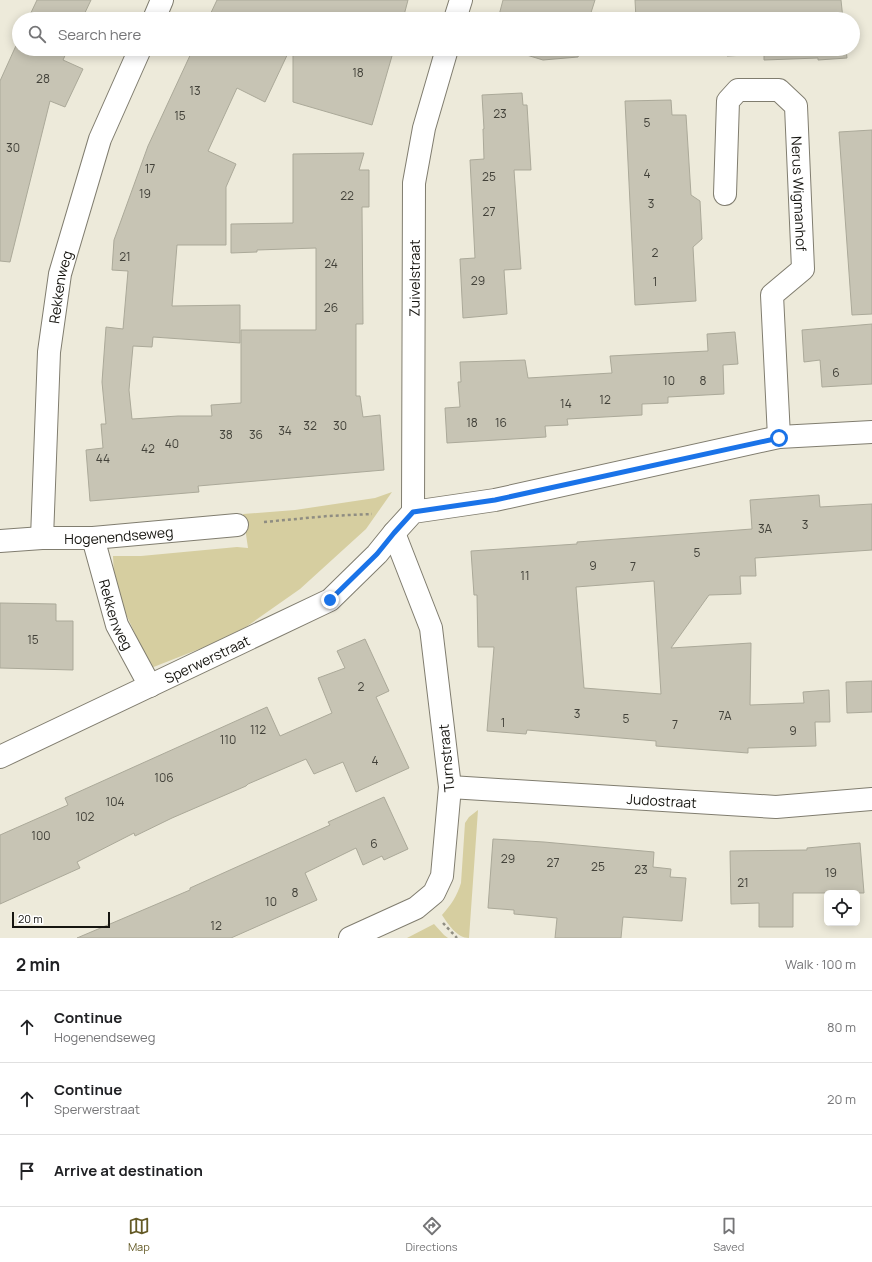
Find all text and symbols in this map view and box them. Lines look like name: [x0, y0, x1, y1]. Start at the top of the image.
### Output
search box: [12, 12, 860, 56]
icon: search: [26, 23, 48, 45]
text: Search here: [58, 24, 141, 45]
house number: 18: [352, 64, 364, 81]
house number: 28: [36, 70, 50, 87]
house number: 13: [189, 82, 201, 99]
house number: 23: [493, 105, 507, 122]
house number: 15: [174, 107, 186, 124]
house number: 5: [644, 114, 651, 131]
street label: Nerus Wigmanhof: [788, 136, 812, 252]
house number: 30: [6, 139, 20, 156]
house number: 17: [145, 160, 155, 177]
house number: 4: [643, 165, 651, 182]
house number: 25: [482, 168, 496, 185]
house number: 19: [139, 185, 151, 202]
house number: 22: [340, 187, 354, 204]
house number: 3: [648, 195, 654, 212]
house number: 27: [483, 203, 495, 220]
street label: Zuivelstraat: [404, 239, 423, 317]
house number: 2: [652, 244, 659, 261]
street label: Rekkenweg: [44, 248, 76, 325]
house number: 21: [119, 248, 131, 265]
house number: 24: [324, 255, 338, 272]
house number: 29: [471, 272, 485, 289]
house number: 1: [653, 273, 657, 290]
house number: 26: [324, 299, 338, 316]
house number: 6: [832, 364, 840, 381]
house number: 10: [663, 372, 675, 389]
house number: 8: [700, 372, 707, 389]
house number: 12: [599, 391, 611, 408]
house number: 14: [560, 395, 572, 412]
house number: 18: [466, 414, 478, 431]
house number: 16: [495, 414, 507, 431]
house number: 32: [303, 417, 317, 434]
house number: 30: [333, 417, 347, 434]
house number: 34: [278, 422, 292, 439]
house number: 38: [219, 426, 233, 443]
house number: 36: [249, 426, 263, 443]
route start: [770, 429, 788, 447]
house number: 40: [165, 435, 179, 452]
house number: 42: [141, 440, 155, 457]
house number: 44: [96, 450, 110, 467]
house number: 3: [802, 516, 808, 533]
house number: 3A: [758, 520, 773, 537]
street label: Hogenendseweg: [64, 521, 174, 548]
house number: 5: [694, 544, 701, 561]
house number: 9: [589, 557, 597, 574]
house number: 7: [630, 558, 636, 575]
house number: 11: [520, 567, 530, 584]
street label: Rekkenweg: [95, 577, 138, 653]
route end: [321, 591, 339, 609]
street label: Sperwerstraat: [161, 630, 253, 687]
house number: 15: [27, 631, 39, 648]
house number: 2: [358, 678, 365, 695]
house number: 3: [574, 705, 580, 722]
house number: 7A: [718, 707, 732, 724]
house number: 5: [623, 710, 630, 727]
house number: 1: [501, 714, 505, 731]
house number: 7: [672, 716, 678, 733]
house number: 112: [250, 721, 266, 738]
house number: 9: [789, 722, 797, 739]
street label: Turnstraat: [434, 723, 458, 793]
house number: 110: [220, 731, 236, 748]
house number: 4: [371, 752, 379, 769]
house number: 106: [154, 769, 174, 786]
street label: Judostraat: [626, 788, 698, 812]
house number: 104: [105, 793, 125, 810]
house number: 102: [76, 808, 95, 825]
house number: 100: [31, 827, 51, 844]
house number: 6: [370, 835, 378, 852]
house number: 29: [501, 850, 515, 867]
house number: 27: [547, 854, 559, 871]
house number: 25: [591, 858, 605, 875]
house number: 23: [634, 861, 648, 878]
house number: 19: [825, 864, 837, 881]
house number: 21: [737, 874, 749, 891]
house number: 8: [292, 884, 299, 901]
map controls: [824, 890, 860, 926]
button: locate: [824, 890, 860, 926]
house number: 10: [265, 893, 277, 910]
scale bar: [12, 910, 110, 929]
text: 20 m: [18, 911, 43, 926]
house number: 12: [210, 917, 222, 934]
text: 2 min: [16, 953, 60, 976]
text: Walk · 100 m: [785, 955, 856, 973]
text: Continue: [54, 1007, 122, 1028]
icon: ahead: [16, 1016, 38, 1038]
text: 80 m: [827, 1018, 856, 1036]
text: Hogenendseweg: [54, 1028, 155, 1046]
text: Continue: [54, 1079, 122, 1100]
icon: ahead: [16, 1088, 38, 1110]
text: 20 m: [827, 1090, 856, 1108]
text: Sperwerstraat: [54, 1100, 140, 1118]
icon: arrive: [16, 1160, 38, 1182]
text: Arrive at destination: [54, 1160, 203, 1181]
tab: Map: [128, 1215, 150, 1254]
tab: Directions: [405, 1215, 458, 1254]
tab: Saved: [713, 1215, 744, 1254]

